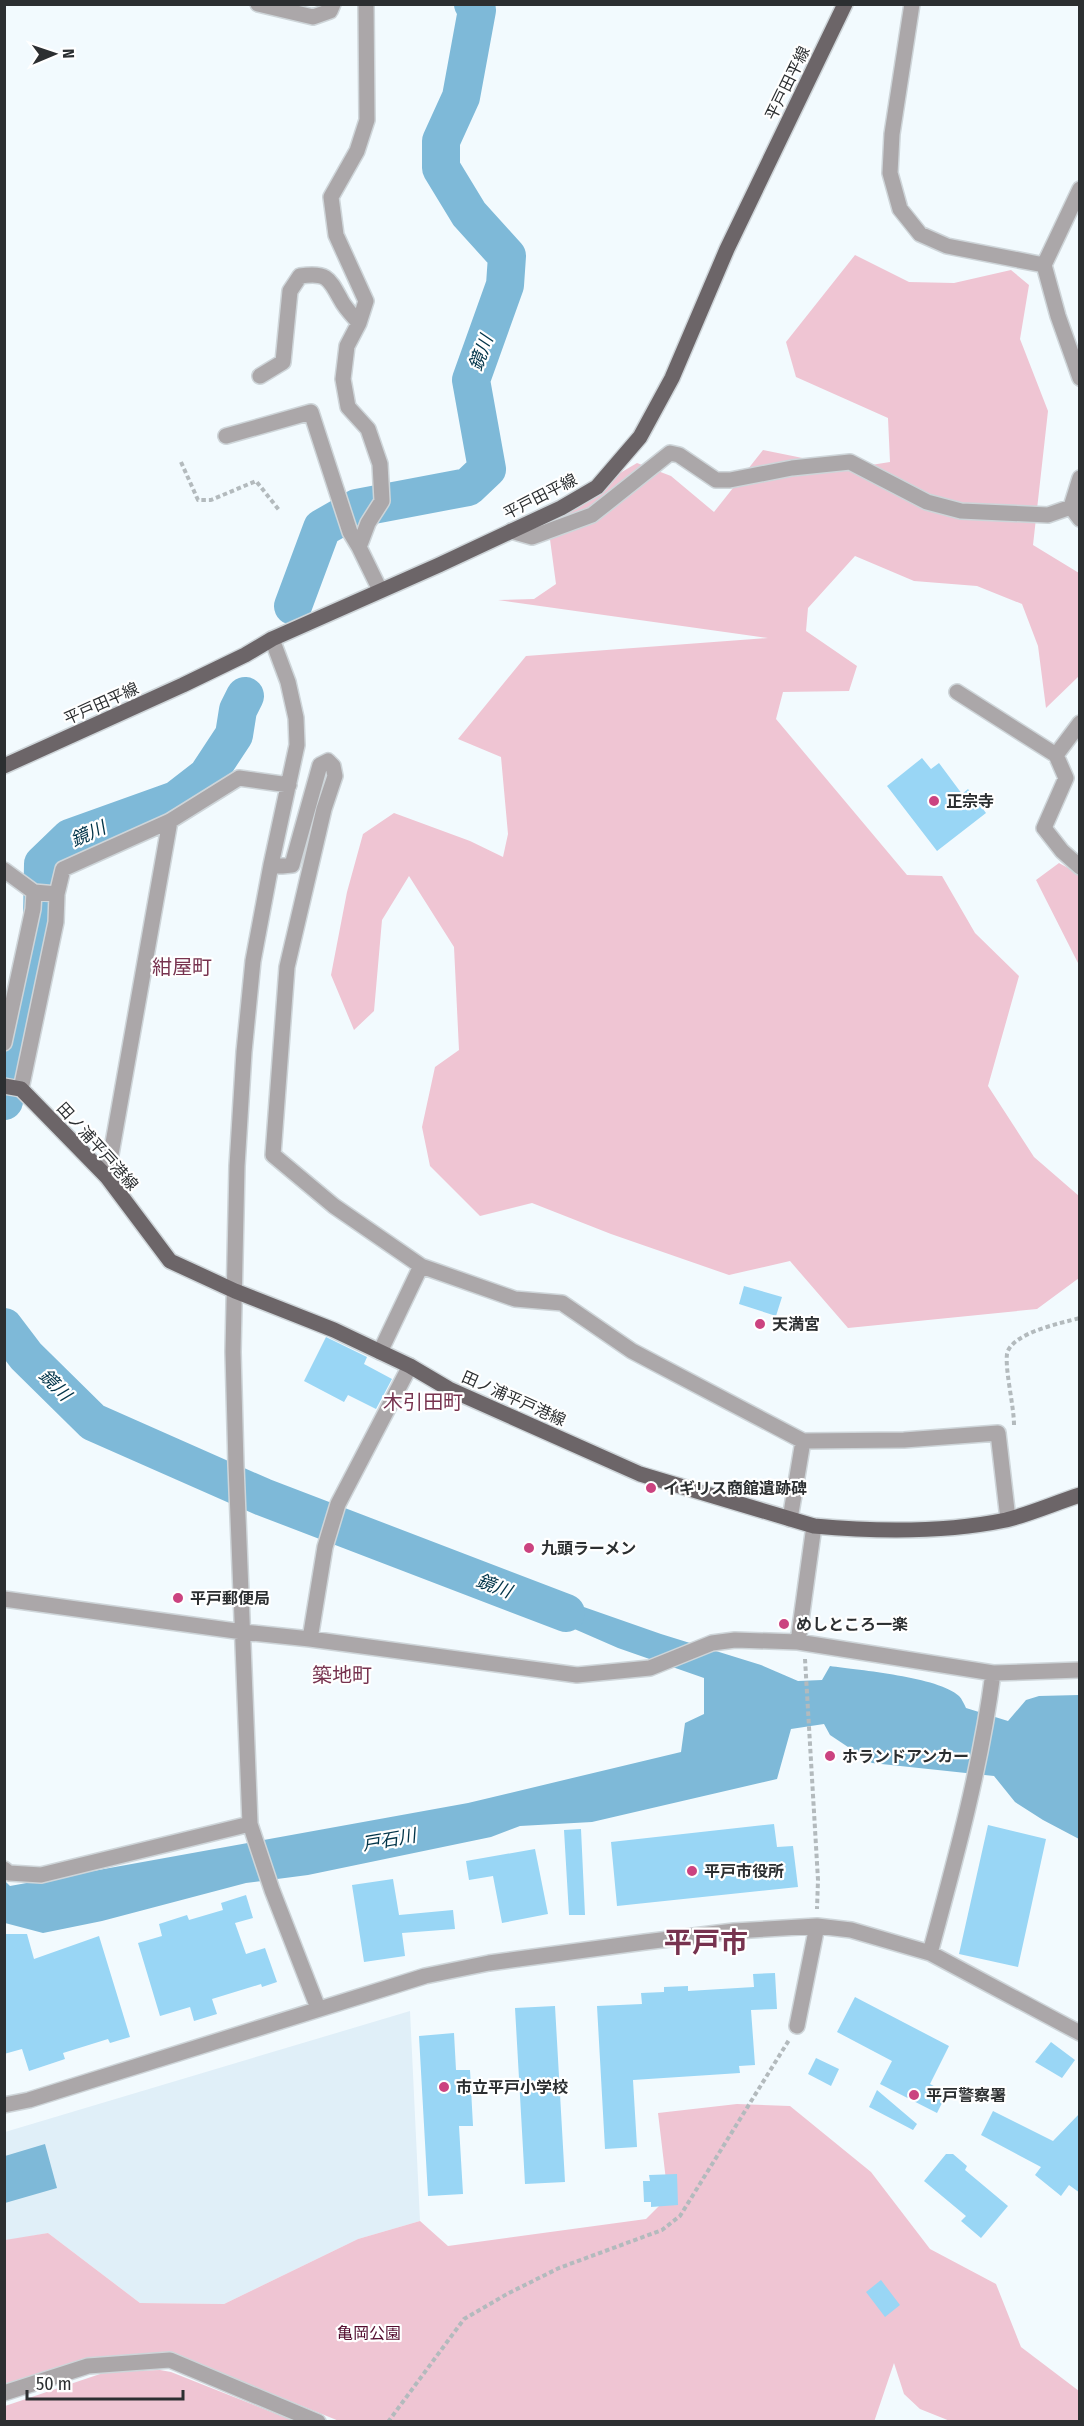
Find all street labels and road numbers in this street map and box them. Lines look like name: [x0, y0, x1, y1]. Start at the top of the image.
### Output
street label: 平戸田平線: [761, 43, 814, 123]
street label: 平戸田平線: [500, 470, 580, 523]
street label: 平戸田平線: [61, 679, 142, 728]
street label: 田ノ浦平戸港線: [53, 1098, 142, 1194]
street label: 田ノ浦平戸港線: [459, 1367, 569, 1430]

